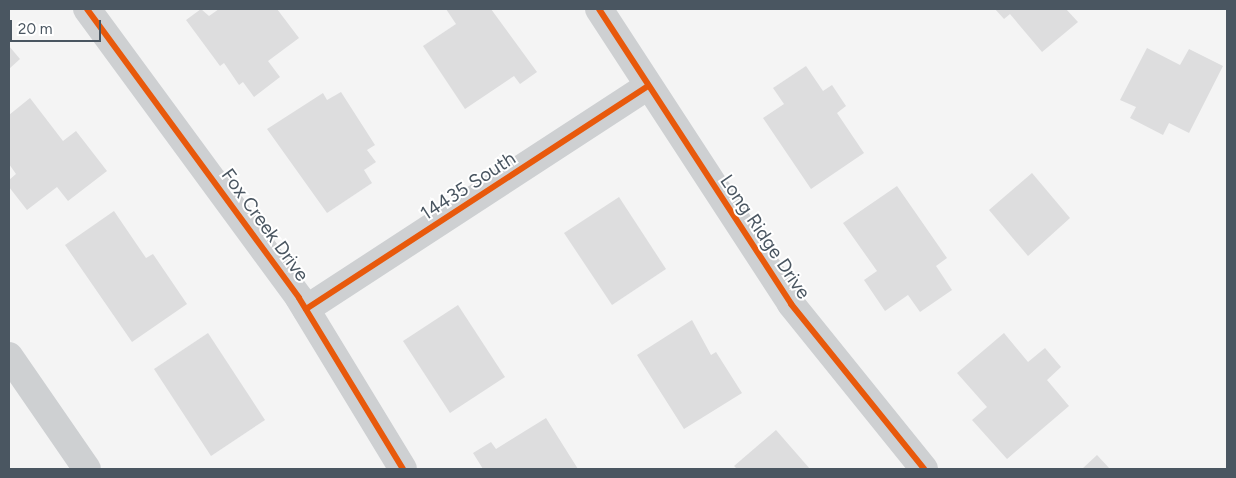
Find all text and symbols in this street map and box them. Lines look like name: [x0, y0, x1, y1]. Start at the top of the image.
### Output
scale bar: [12, 10, 104, 42]
text: 20 m: [18, 20, 52, 38]
street label: 14435 South: [416, 147, 520, 225]
street label: Fox Creek Drive: [217, 164, 313, 286]
street label: Long Ridge Drive: [715, 171, 815, 303]

